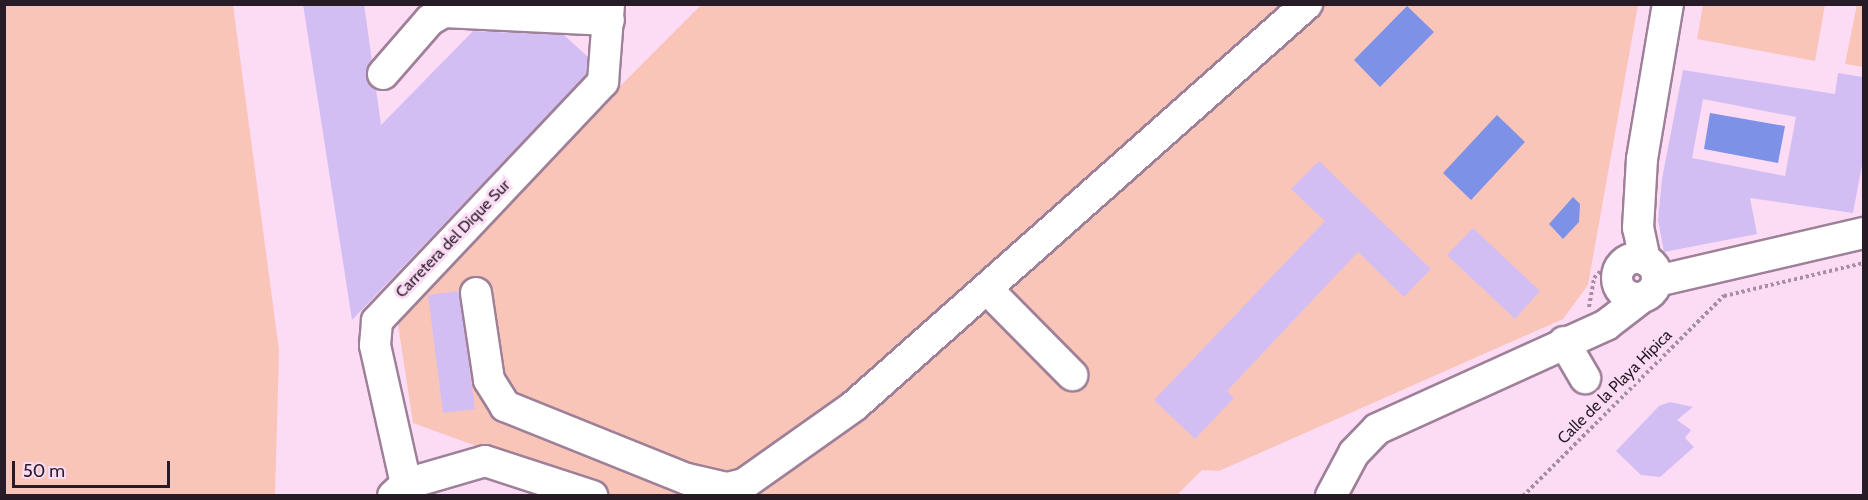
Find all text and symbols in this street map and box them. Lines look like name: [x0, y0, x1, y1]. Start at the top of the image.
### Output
street label: Carretera del Dique Sur: [392, 176, 514, 302]
street label: Calle de la Playa Hípica: [1554, 326, 1676, 448]
scale bar: [15, 449, 172, 487]
text: 50 m: [23, 460, 65, 482]

